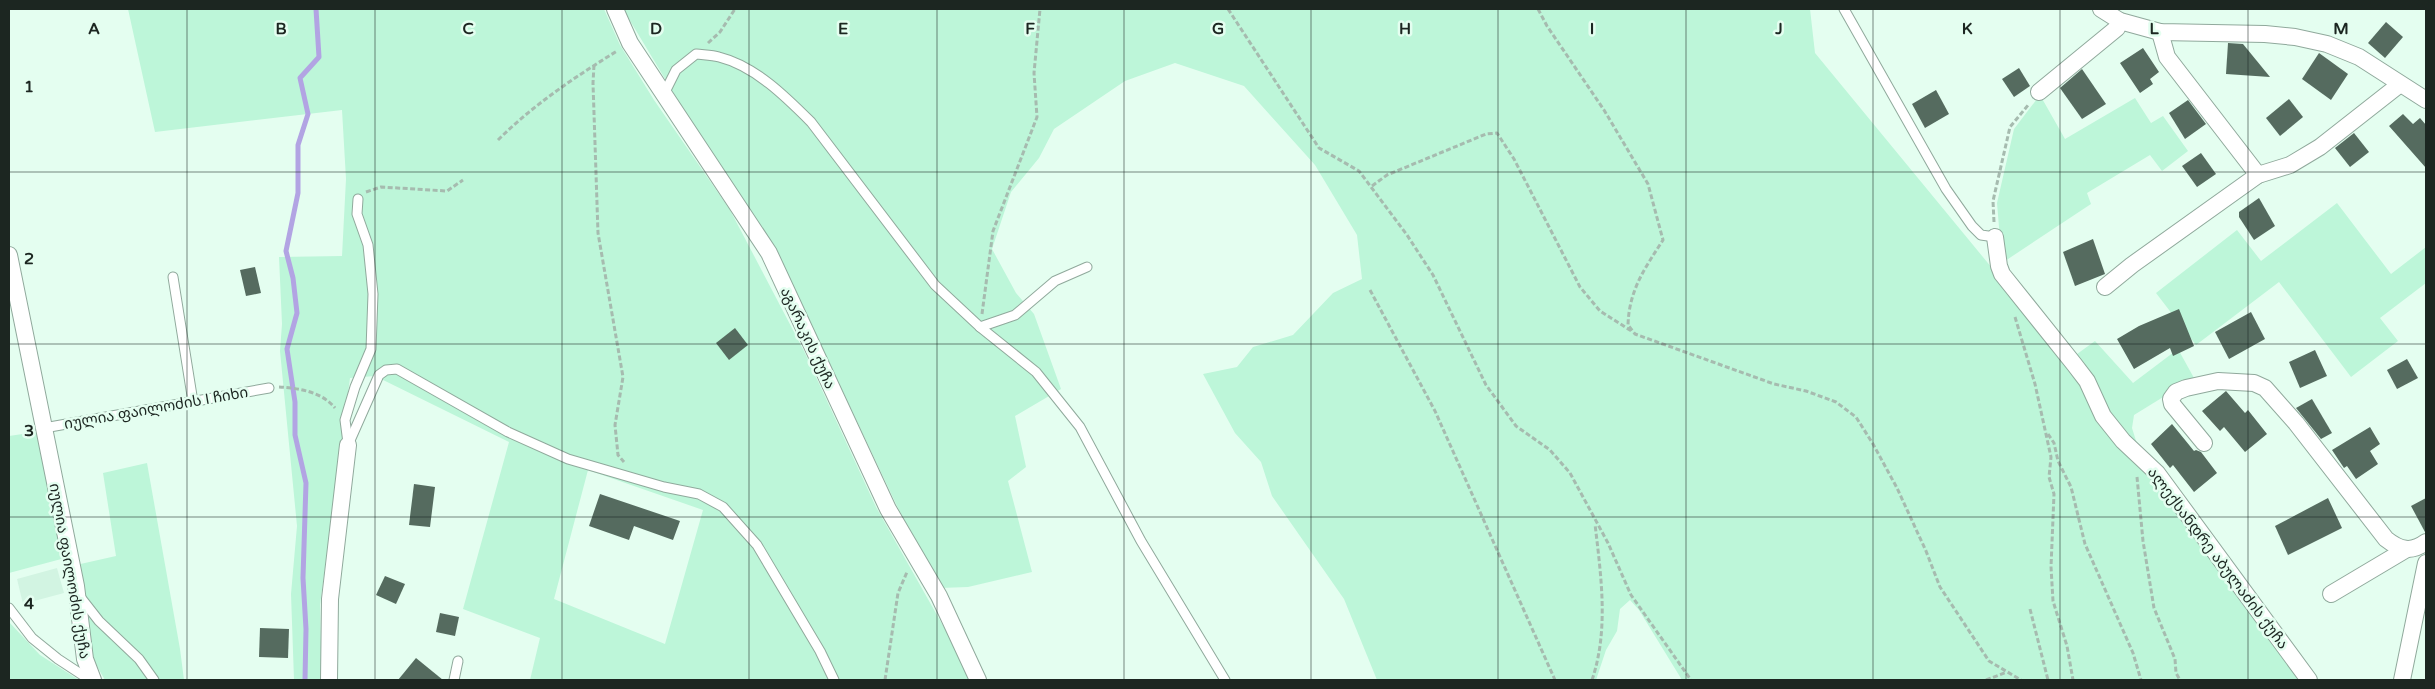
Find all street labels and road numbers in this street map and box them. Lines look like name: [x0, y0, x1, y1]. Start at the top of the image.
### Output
street label: აგარაკის ქუჩა: [777, 284, 839, 392]
street label: იულია ფაილოძის I ჩიხი: [63, 383, 249, 433]
street label: ალექსანდრე აბულაძის ქუჩა: [2144, 464, 2292, 652]
street label: იულია ფაილოძის ქუჩა: [46, 482, 94, 660]

